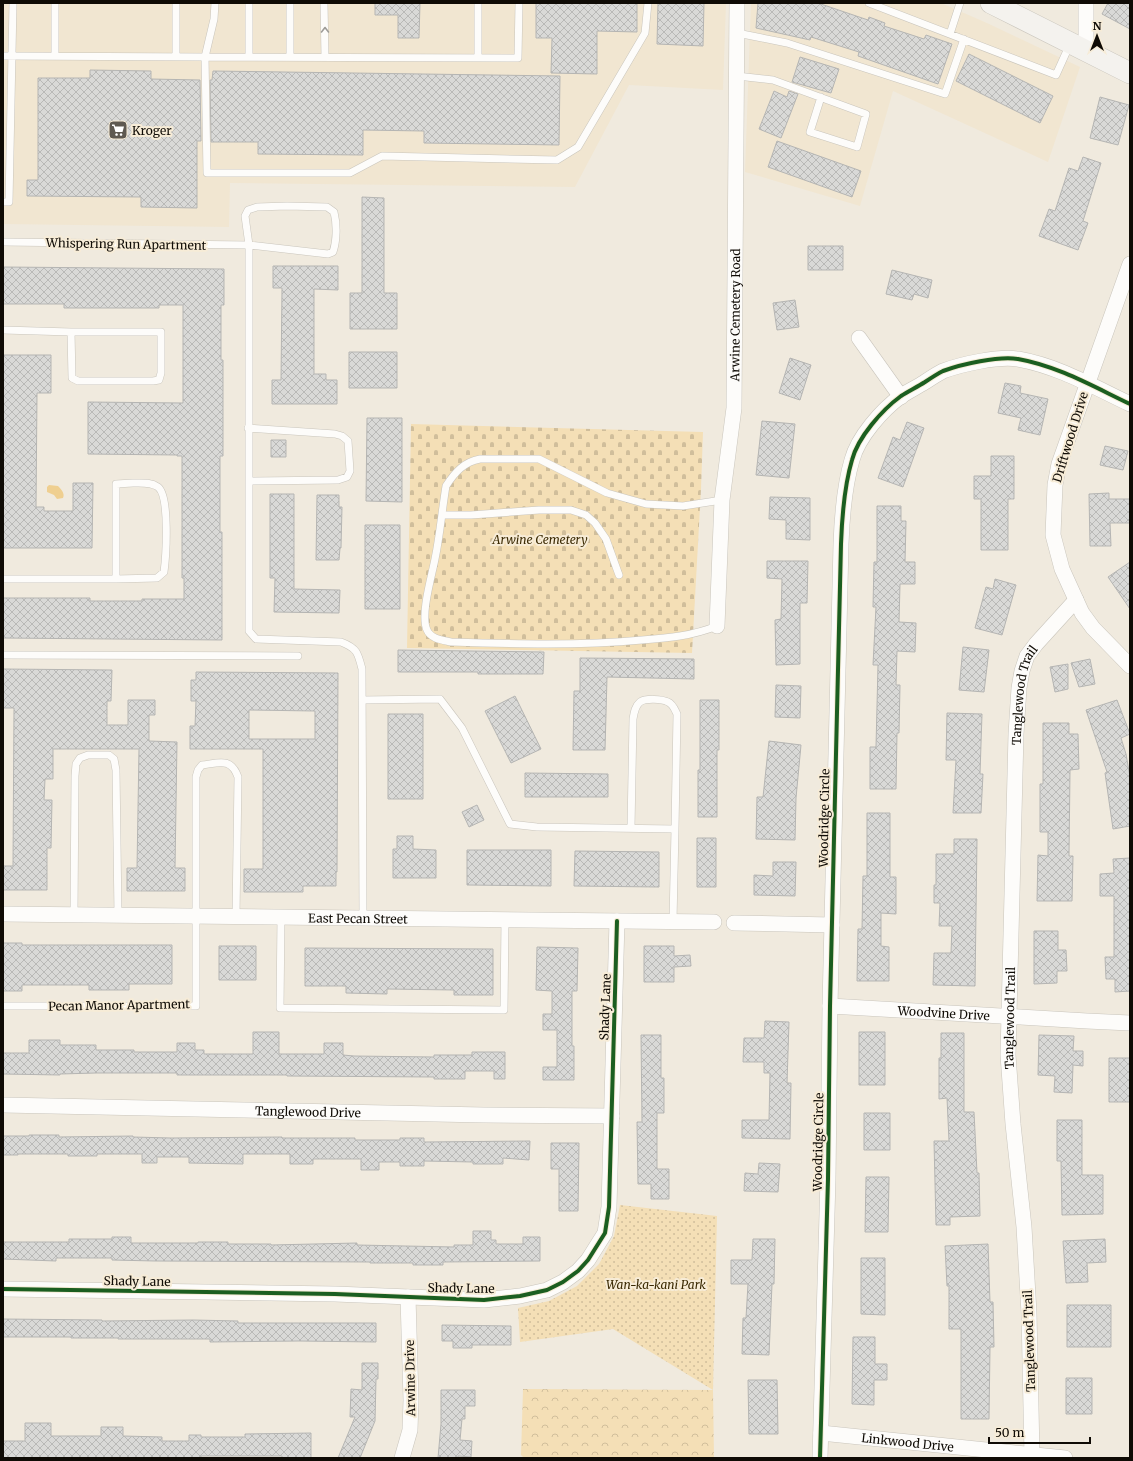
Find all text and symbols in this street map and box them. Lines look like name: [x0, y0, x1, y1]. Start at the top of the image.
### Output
north arrow: [1077, 16, 1117, 56]
text: N: [1093, 19, 1102, 33]
one-way arrow: [320, 27, 329, 33]
supermarket icon: Kroger: [107, 119, 129, 141]
place label: Kroger: [132, 123, 172, 138]
street label: Whispering Run Apartment: [45, 235, 207, 253]
street label: Arwine Cemetery Road: [727, 248, 743, 382]
street label: Driftwood Drive: [1049, 390, 1091, 484]
park label: Arwine Cemetery: [492, 532, 588, 547]
street label: Tanglewood Trail: [1008, 642, 1040, 745]
street label: Woodridge Circle: [816, 769, 832, 868]
street label: East Pecan Street: [308, 910, 408, 926]
street label: Tanglewood Trail: [1000, 966, 1018, 1070]
street label: Shady Lane: [596, 973, 614, 1041]
street label: Pecan Manor Apartment: [48, 996, 190, 1014]
street label: Woodvine Drive: [896, 1002, 990, 1023]
street label: Woodridge Circle: [810, 1093, 826, 1192]
street label: Tanglewood Drive: [255, 1103, 361, 1120]
street label: Shady Lane: [103, 1273, 171, 1289]
park label: Wan-ka-kani Park: [606, 1277, 706, 1292]
street label: Shady Lane: [427, 1280, 495, 1296]
street label: Tanglewood Trail: [1020, 1289, 1038, 1392]
street label: Arwine Drive: [402, 1340, 418, 1417]
scale bar: [989, 1419, 1090, 1445]
text: 50 m: [995, 1425, 1024, 1440]
street label: Linkwood Drive: [861, 1430, 954, 1454]

